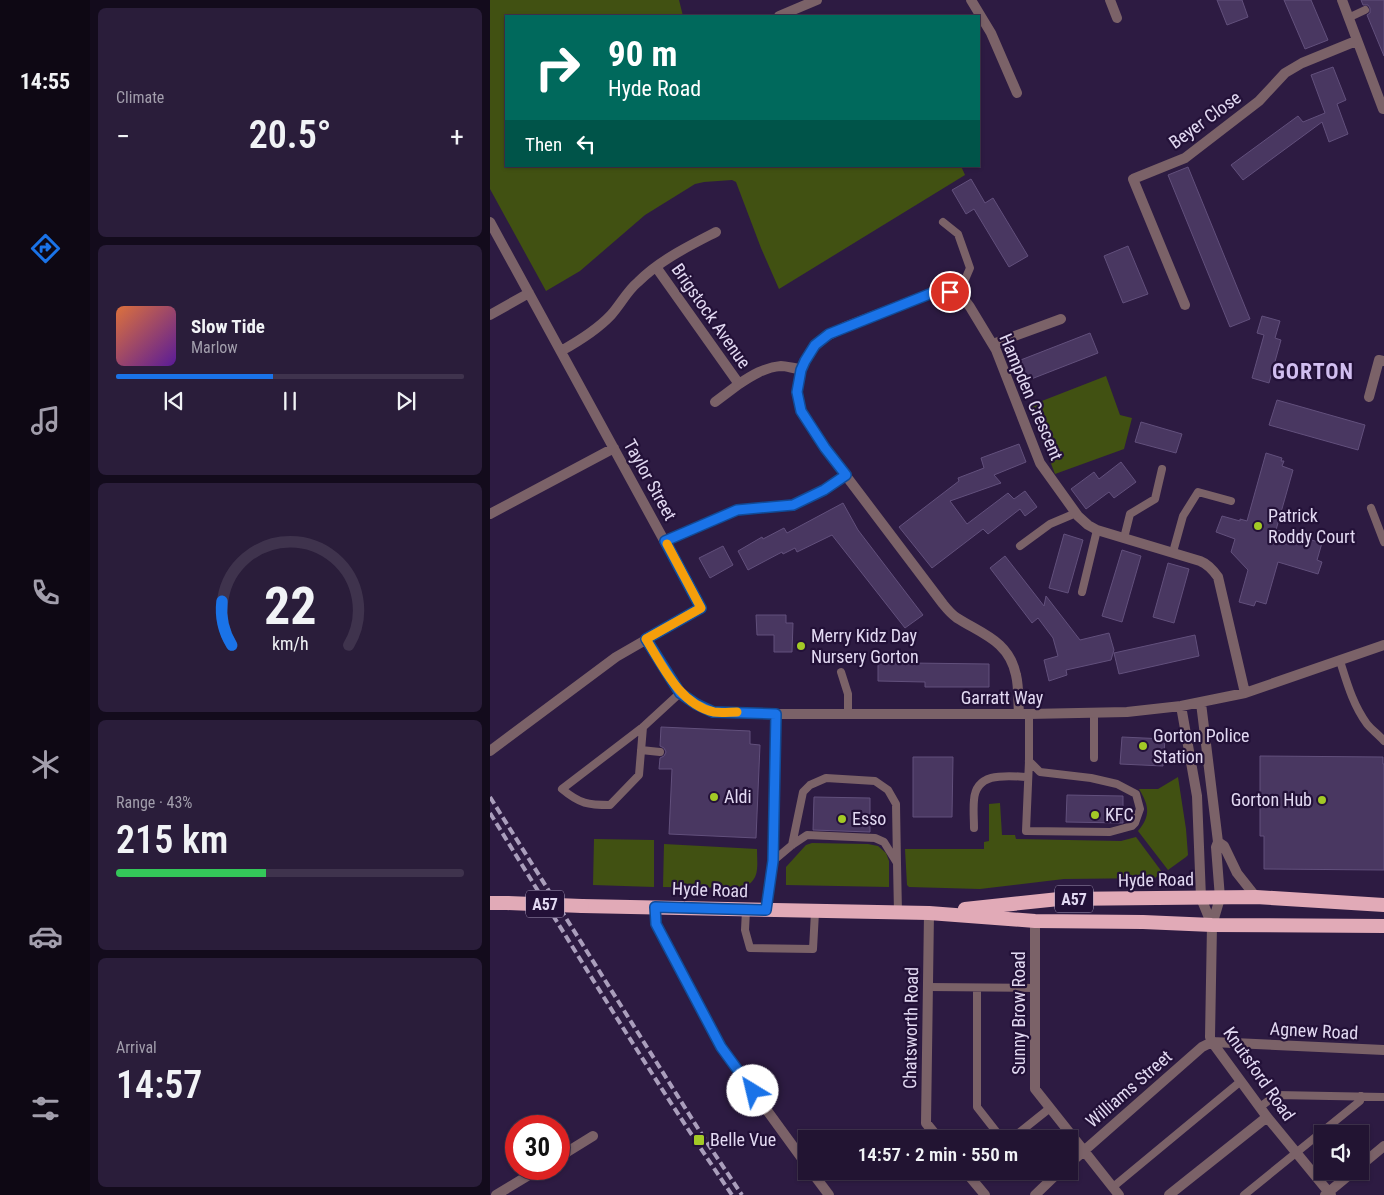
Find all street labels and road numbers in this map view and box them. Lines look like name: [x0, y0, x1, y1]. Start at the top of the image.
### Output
street label: Beyer Close: [1165, 87, 1245, 153]
street label: Brigstock Avenue: [668, 259, 755, 372]
street label: Hampden Crescent: [995, 330, 1068, 463]
street label: Taylor Street: [620, 436, 681, 524]
street label: Garratt Way: [961, 687, 1044, 708]
street label: Hyde Road: [1118, 868, 1194, 891]
street label: Hyde Road: [672, 878, 748, 901]
road number: A57: [1055, 886, 1093, 912]
road number: A57: [526, 891, 564, 918]
street label: Sunny Brow Road: [1008, 951, 1029, 1075]
street label: Chatsworth Road: [899, 967, 922, 1089]
street label: Agnew Road: [1269, 1018, 1359, 1043]
street label: Knutsford Road: [1219, 1023, 1300, 1125]
street label: Williams Street: [1081, 1046, 1176, 1132]

